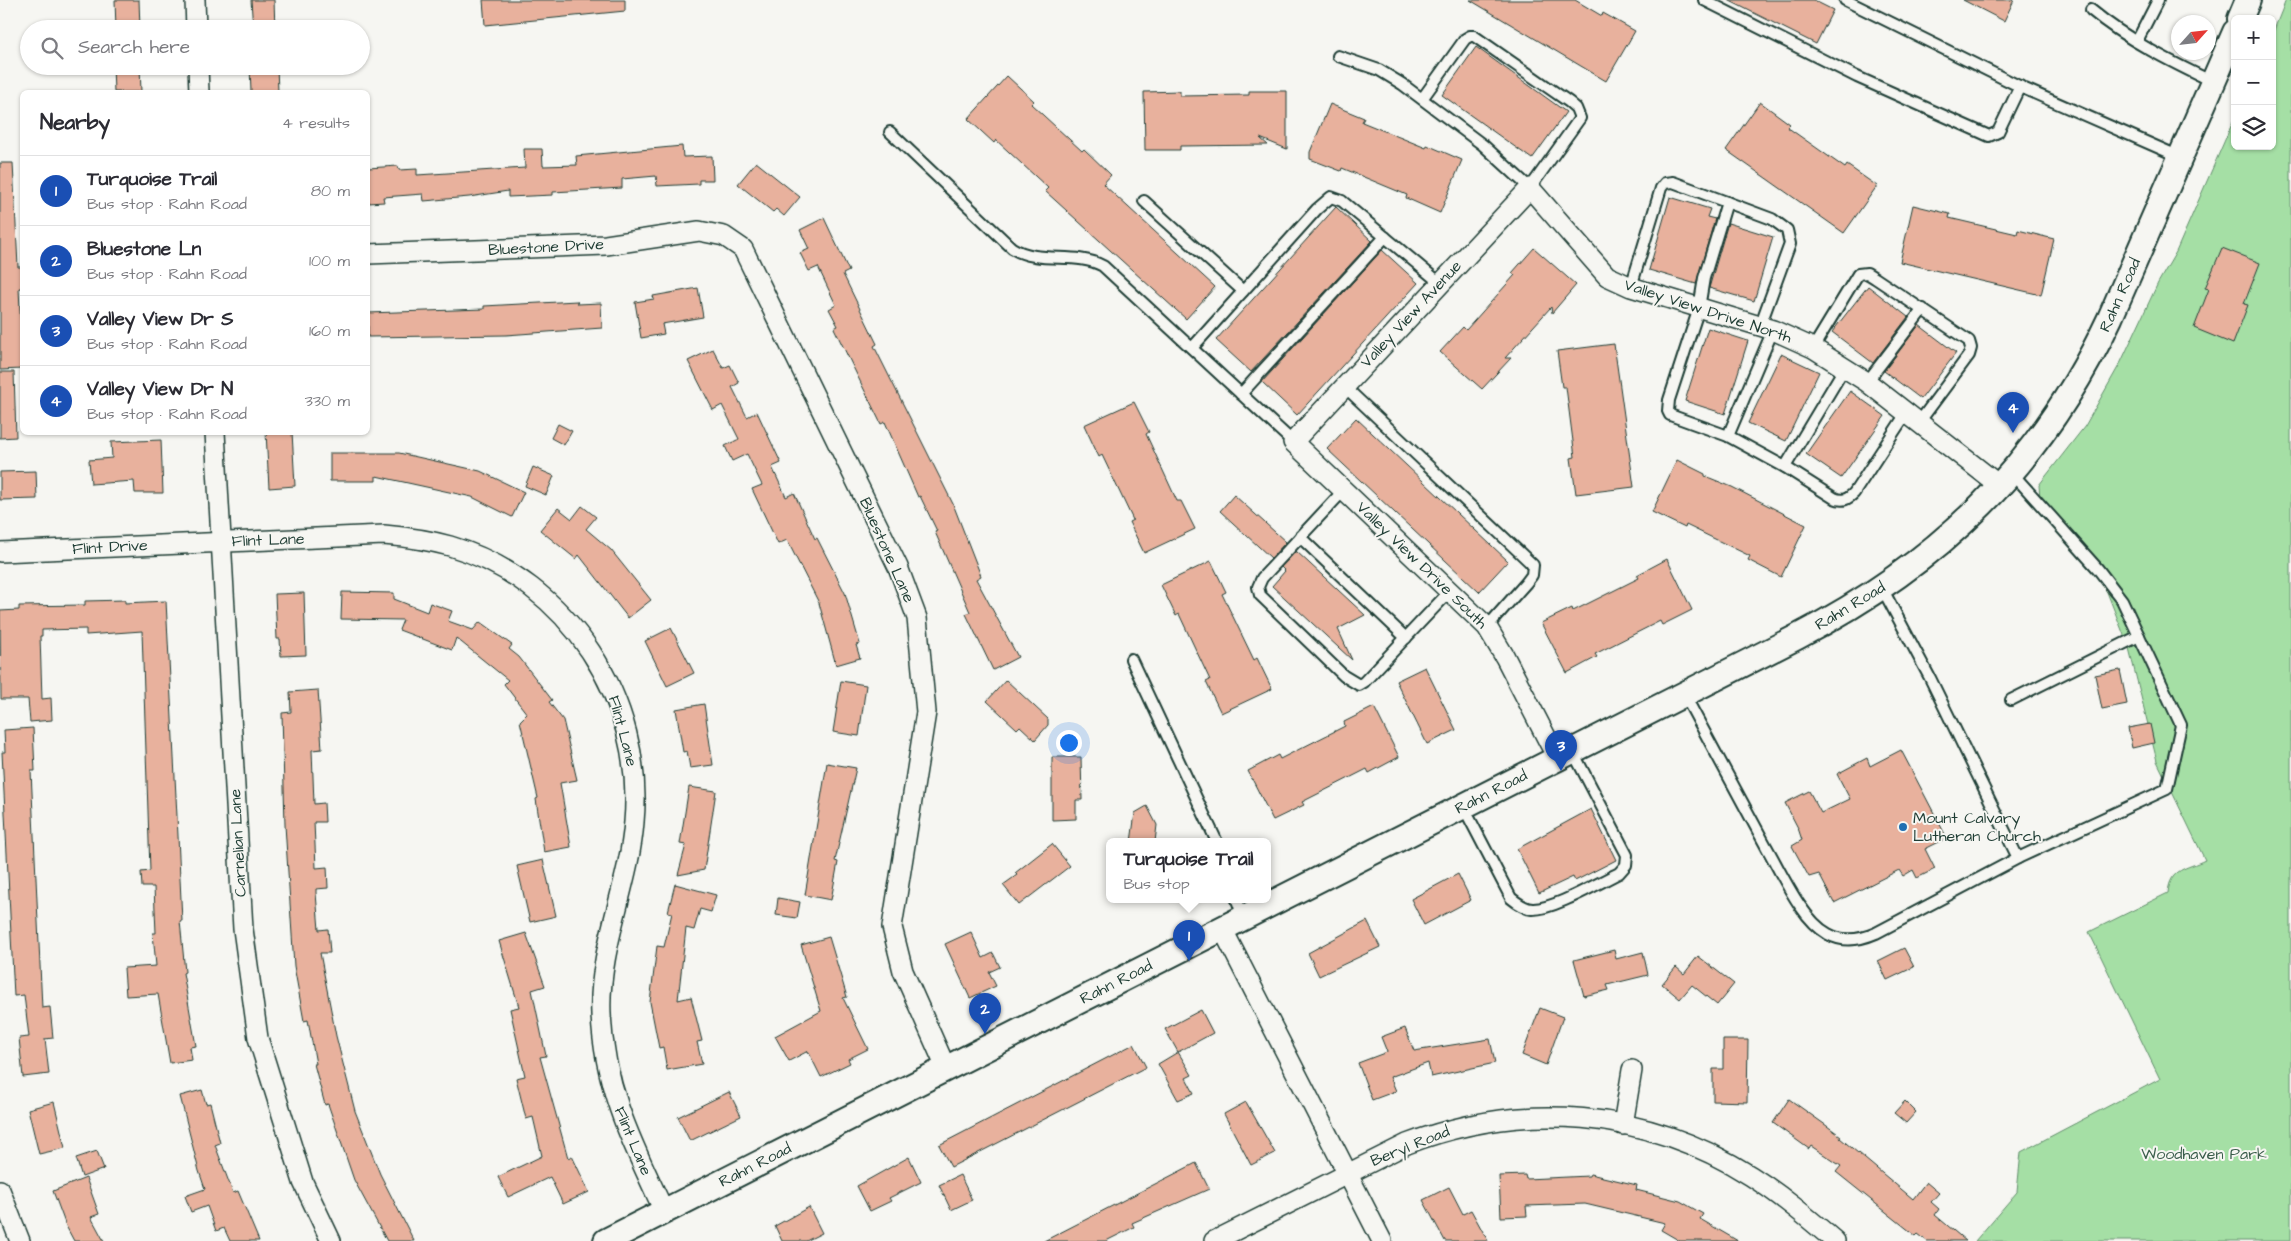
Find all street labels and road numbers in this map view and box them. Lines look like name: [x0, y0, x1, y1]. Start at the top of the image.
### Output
street label: Bluestone Drive: [488, 233, 605, 261]
street label: Valley View Avenue: [1355, 255, 1468, 373]
street label: Rahn Road: [2094, 255, 2146, 335]
street label: Valley View Drive North: [1621, 274, 1795, 349]
street label: Bluestone Lane: [854, 494, 920, 606]
street label: Valley View Drive South: [1351, 497, 1492, 634]
street label: Flint Lane: [231, 528, 305, 552]
street label: Flint Drive: [72, 534, 149, 560]
street label: Rahn Road: [1811, 576, 1889, 636]
street label: Flint Lane: [603, 693, 643, 769]
street label: Rahn Road: [1451, 764, 1531, 820]
street label: Carnelian Lane: [224, 788, 252, 898]
street label: Rahn Road: [1076, 954, 1156, 1010]
street label: Flint Lane: [609, 1103, 657, 1179]
street label: Beryl Road: [1367, 1120, 1453, 1173]
street label: Rahn Road: [715, 1137, 795, 1193]

